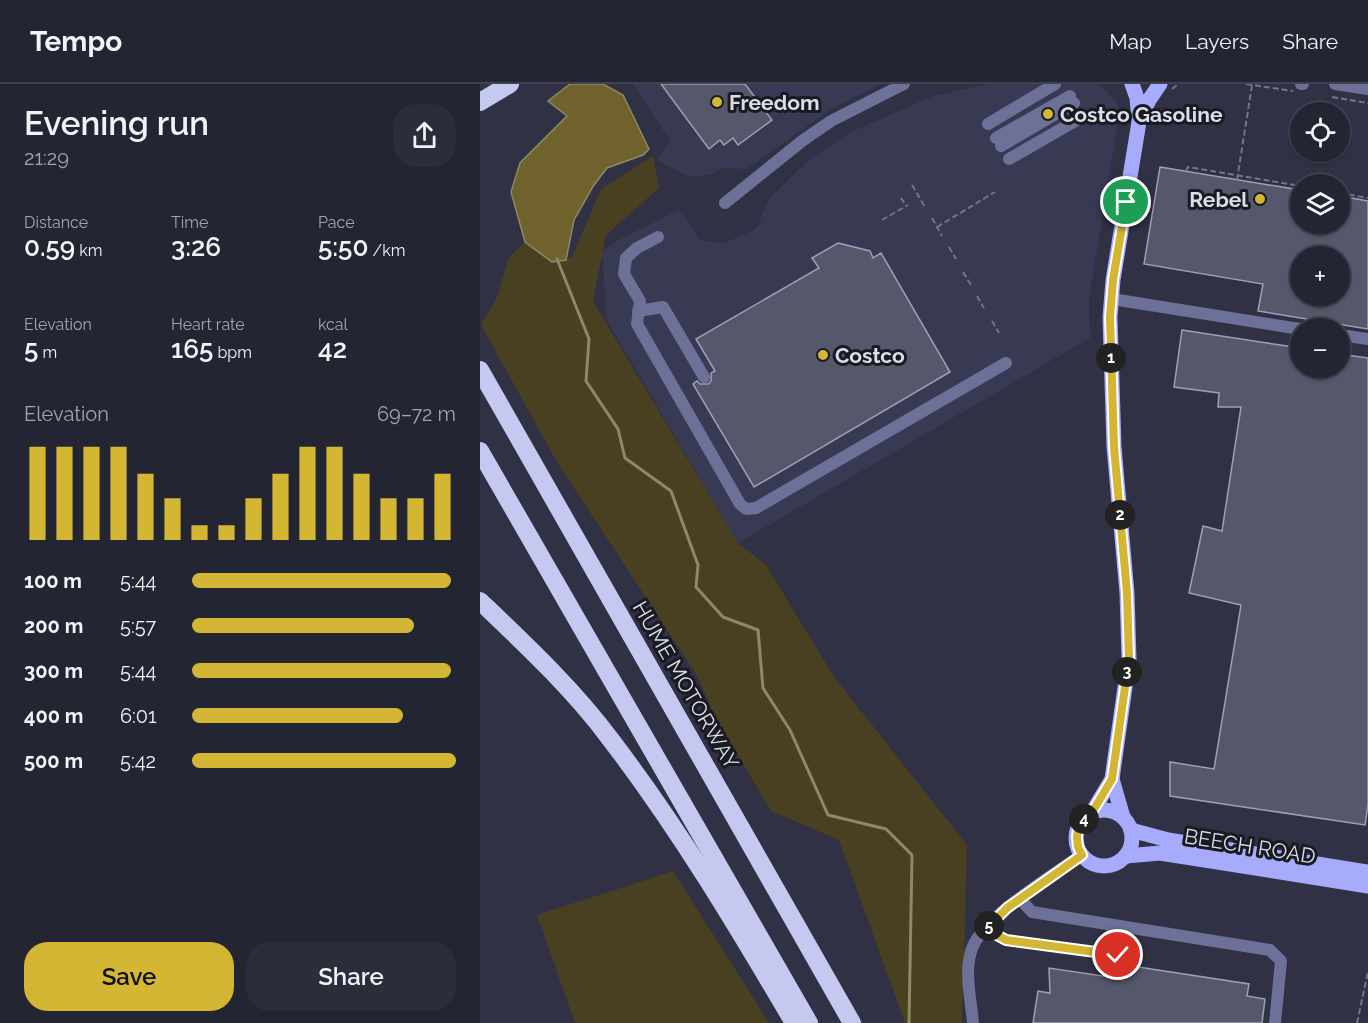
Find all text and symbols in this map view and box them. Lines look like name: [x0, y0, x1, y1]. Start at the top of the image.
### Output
text: Tempo: [30, 25, 122, 58]
text: Map: [1109, 29, 1152, 54]
text: Layers: [1185, 29, 1249, 54]
text: Share: [1282, 29, 1338, 54]
place label: Freedom: [729, 90, 819, 115]
marker: Freedom: [710, 95, 724, 109]
place label: Costco Gasoline: [1060, 102, 1223, 127]
map controls: [1290, 102, 1350, 378]
button: locate: [1290, 102, 1350, 162]
text: Evening run: [24, 104, 209, 143]
button: share: [393, 104, 456, 167]
marker: Costco Gasoline: [1041, 107, 1055, 121]
text: 21:29: [24, 146, 69, 170]
button: layers: [1290, 174, 1350, 234]
pin: [1100, 176, 1151, 227]
icon: arrive: [1109, 185, 1142, 218]
place label: Rebel: [1189, 187, 1248, 212]
marker: Rebel: [1253, 192, 1267, 206]
text: Distance: [24, 213, 88, 232]
text: Time: [171, 213, 208, 232]
text: Pace: [318, 213, 355, 232]
text: 0.59: [24, 232, 75, 262]
text: 3:26: [171, 232, 221, 262]
text: 5:50: [318, 232, 368, 262]
text: km: [75, 241, 102, 260]
text: /km: [368, 241, 405, 260]
button: +: [1290, 246, 1350, 306]
text: Elevation: [24, 315, 92, 334]
text: Heart rate: [171, 315, 245, 334]
text: kcal: [318, 315, 348, 334]
button: −: [1290, 318, 1350, 378]
text: 5: [24, 334, 38, 364]
text: 165: [171, 334, 213, 364]
text: 42: [318, 334, 347, 364]
text: m: [38, 343, 57, 362]
text: bpm: [213, 343, 252, 362]
place label: Costco: [835, 343, 905, 368]
pin: 1: [1096, 343, 1126, 373]
marker: Costco: [816, 348, 830, 362]
text: 1: [1107, 348, 1115, 367]
text: Elevation: [24, 402, 109, 426]
text: 69–72 m: [377, 402, 456, 426]
pin: 2: [1105, 500, 1135, 530]
text: 2: [1115, 505, 1125, 524]
text: 100 m: [24, 569, 82, 593]
text: 5:44: [120, 569, 157, 593]
street label: HUME MOTORWAY: [628, 597, 744, 774]
text: 200 m: [24, 614, 83, 638]
text: 5:57: [120, 614, 156, 638]
pin: 3: [1112, 657, 1142, 687]
text: 300 m: [24, 659, 83, 683]
text: 5:44: [120, 659, 157, 683]
text: 3: [1123, 662, 1131, 681]
text: 400 m: [24, 704, 83, 728]
text: 6:01: [120, 704, 157, 728]
text: 500 m: [24, 749, 83, 773]
text: 5:42: [120, 749, 156, 773]
pin: 4: [1069, 804, 1099, 834]
text: 4: [1079, 809, 1089, 828]
street label: BEECH ROAD: [1183, 823, 1317, 869]
pin: 5: [974, 911, 1004, 941]
text: 5: [985, 916, 993, 935]
pin: [1092, 929, 1143, 980]
icon: check: [1101, 938, 1134, 971]
button: Save: [24, 942, 234, 1011]
button: Share: [246, 942, 456, 1011]

